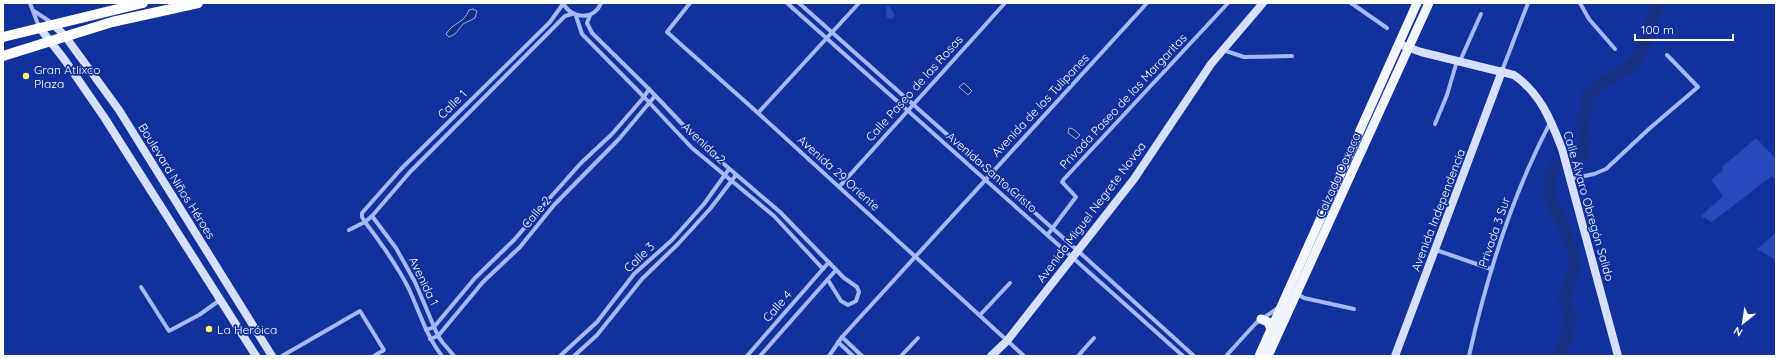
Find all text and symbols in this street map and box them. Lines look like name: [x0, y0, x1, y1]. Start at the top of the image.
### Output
scale bar: [1635, 16, 1733, 42]
text: 100 m: [1641, 22, 1674, 37]
street label: Privada Paseo de las Margaritas: [1056, 30, 1190, 172]
street label: Calle Paseo de las Rosas: [862, 31, 966, 144]
street label: Avenida de los Tulipanes: [988, 50, 1092, 160]
place label: Gran Atlixco Plaza: [34, 62, 101, 91]
marker: Gran Atlixco Plaza: [21, 71, 31, 81]
street label: Calle 1: [434, 86, 470, 122]
street label: Avenida 2: [679, 119, 729, 167]
street label: Boulevard Niños Héroes: [135, 120, 219, 242]
street label: Avenida Santo Cristo: [944, 129, 1040, 215]
street label: Calle Álvaro Obregón Salido: [1560, 129, 1618, 283]
street label: Calzada Oaxaca: [1312, 130, 1364, 220]
street label: Avenida 29 Oriente: [795, 132, 883, 214]
street label: Avenida Miguel Negrete Novoa: [1033, 139, 1149, 285]
street label: Avenida Independencia: [1408, 147, 1468, 273]
street label: Calle 2: [518, 193, 554, 231]
street label: Privada 3 Sur: [1475, 194, 1513, 269]
street label: Calle 3: [621, 239, 657, 275]
street label: Avenida 1: [406, 254, 442, 308]
street label: Calle 4: [759, 287, 795, 325]
north arrow: [1723, 303, 1763, 343]
place label: La Heróica: [217, 322, 277, 337]
marker: La Heróica: [204, 324, 214, 334]
text: N: [1731, 324, 1745, 340]

